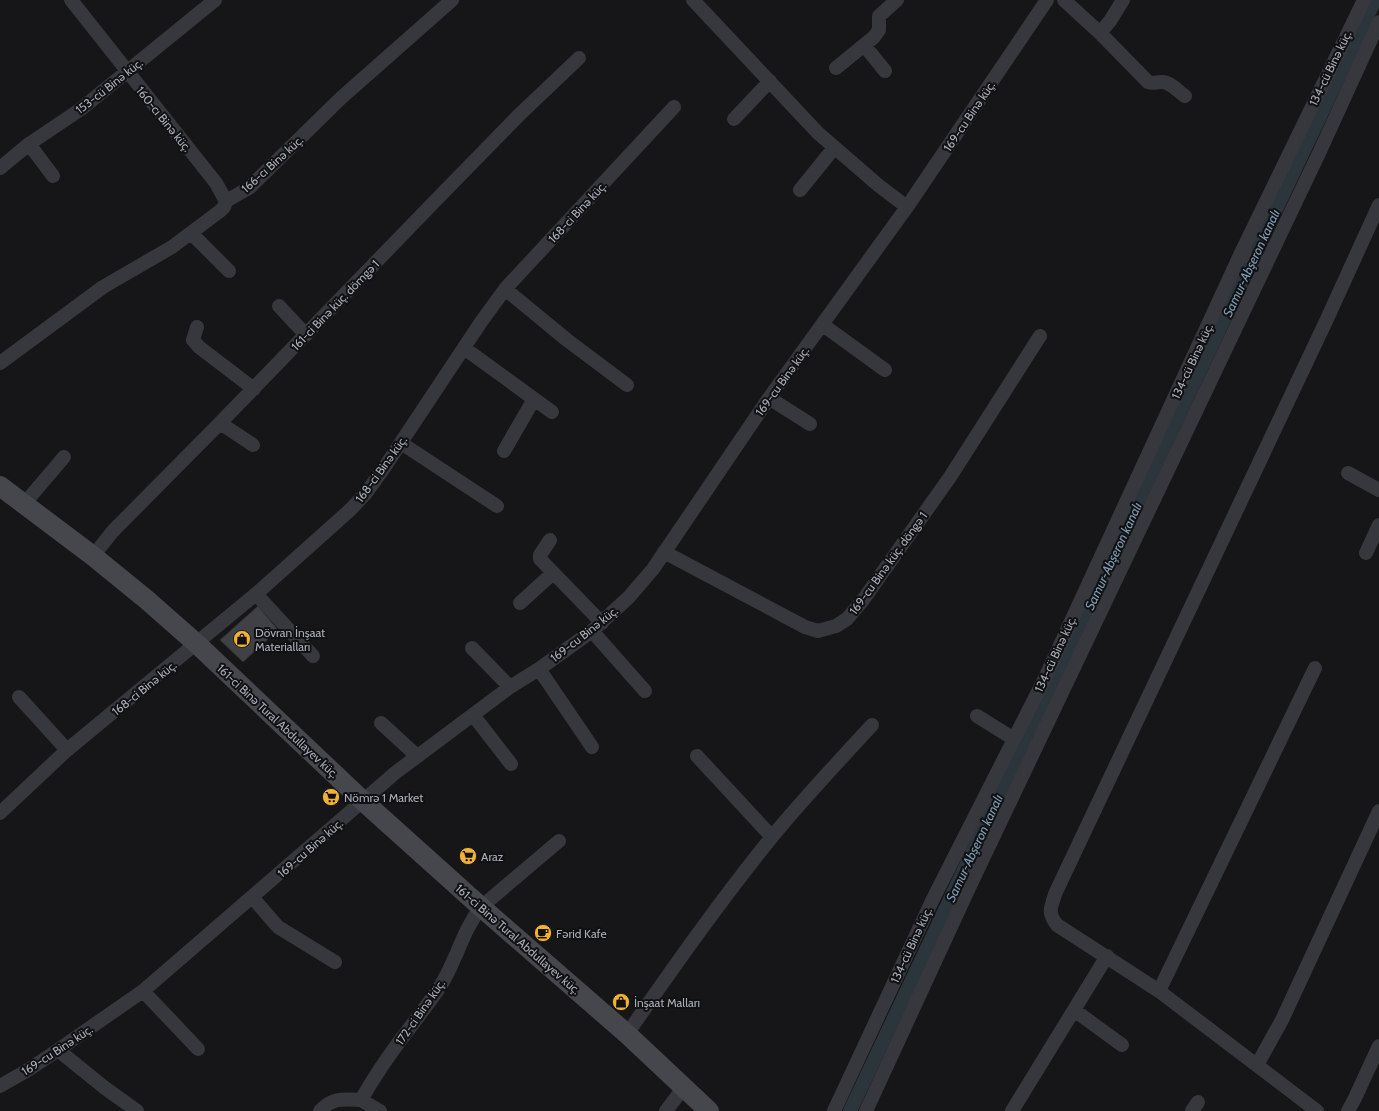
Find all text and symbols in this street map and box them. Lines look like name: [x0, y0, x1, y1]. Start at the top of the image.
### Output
street label: 134-cü Binə küç.: [1305, 28, 1355, 108]
street label: 153-cü Binə küç.: [72, 55, 146, 117]
street label: 169-cu Binə küç.: [940, 78, 998, 154]
street label: 160-cı Binə küç.: [133, 83, 195, 155]
street label: 166-cı Binə küç.: [238, 132, 306, 196]
street label: 168-ci Binə küç.: [545, 178, 609, 246]
water label: Samur-Abşeron kanalı: [1219, 207, 1283, 319]
street label: 161-ci Binə küç. dömgə 1: [288, 257, 382, 353]
street label: 134-cü Binə küç.: [1168, 321, 1216, 401]
street label: 169-cu Binə küç.: [752, 343, 812, 419]
street label: 168-ci Binə küç.: [352, 433, 410, 505]
water label: Samur-Abşeron kanalı: [1081, 500, 1145, 612]
street label: 169-cu Binə küç. döngə 1: [846, 509, 930, 617]
street label: 169-cu Binə küç.: [547, 603, 621, 665]
street label: 134-cü Binə küç.: [1031, 614, 1079, 694]
place label: Dövran İnşaat Materialları: [255, 625, 325, 654]
shop icon: Dövran İnşaat Materialları: [232, 629, 252, 649]
street label: 168-ci Binə küç.: [109, 657, 179, 719]
street label: 161-ci Binə Tural Abdullayev küç.: [214, 661, 342, 781]
supermarket icon: Nömrə 1 Market: [321, 787, 341, 807]
place label: Nömrə 1 Market: [344, 790, 423, 805]
water label: Samur-Abşeron kanalı: [942, 792, 1006, 904]
street label: 169-cu Binə küç.: [274, 815, 346, 881]
supermarket icon: Araz: [458, 846, 478, 866]
place label: Araz: [481, 849, 504, 864]
street label: 161-ci Binə Tural Abdullayev küç.: [452, 881, 584, 997]
street label: 134-cü Binə küç.: [887, 905, 935, 985]
cafe icon: Fərid Kafe: [533, 923, 553, 943]
place label: Fərid Kafe: [556, 926, 607, 941]
street label: 172-ci Binə küç.: [392, 976, 448, 1048]
shop icon: İnşaat Malları: [611, 992, 631, 1012]
place label: İnşaat Malları: [634, 995, 700, 1010]
street label: 169-cu Binə küç.: [19, 1021, 95, 1079]

